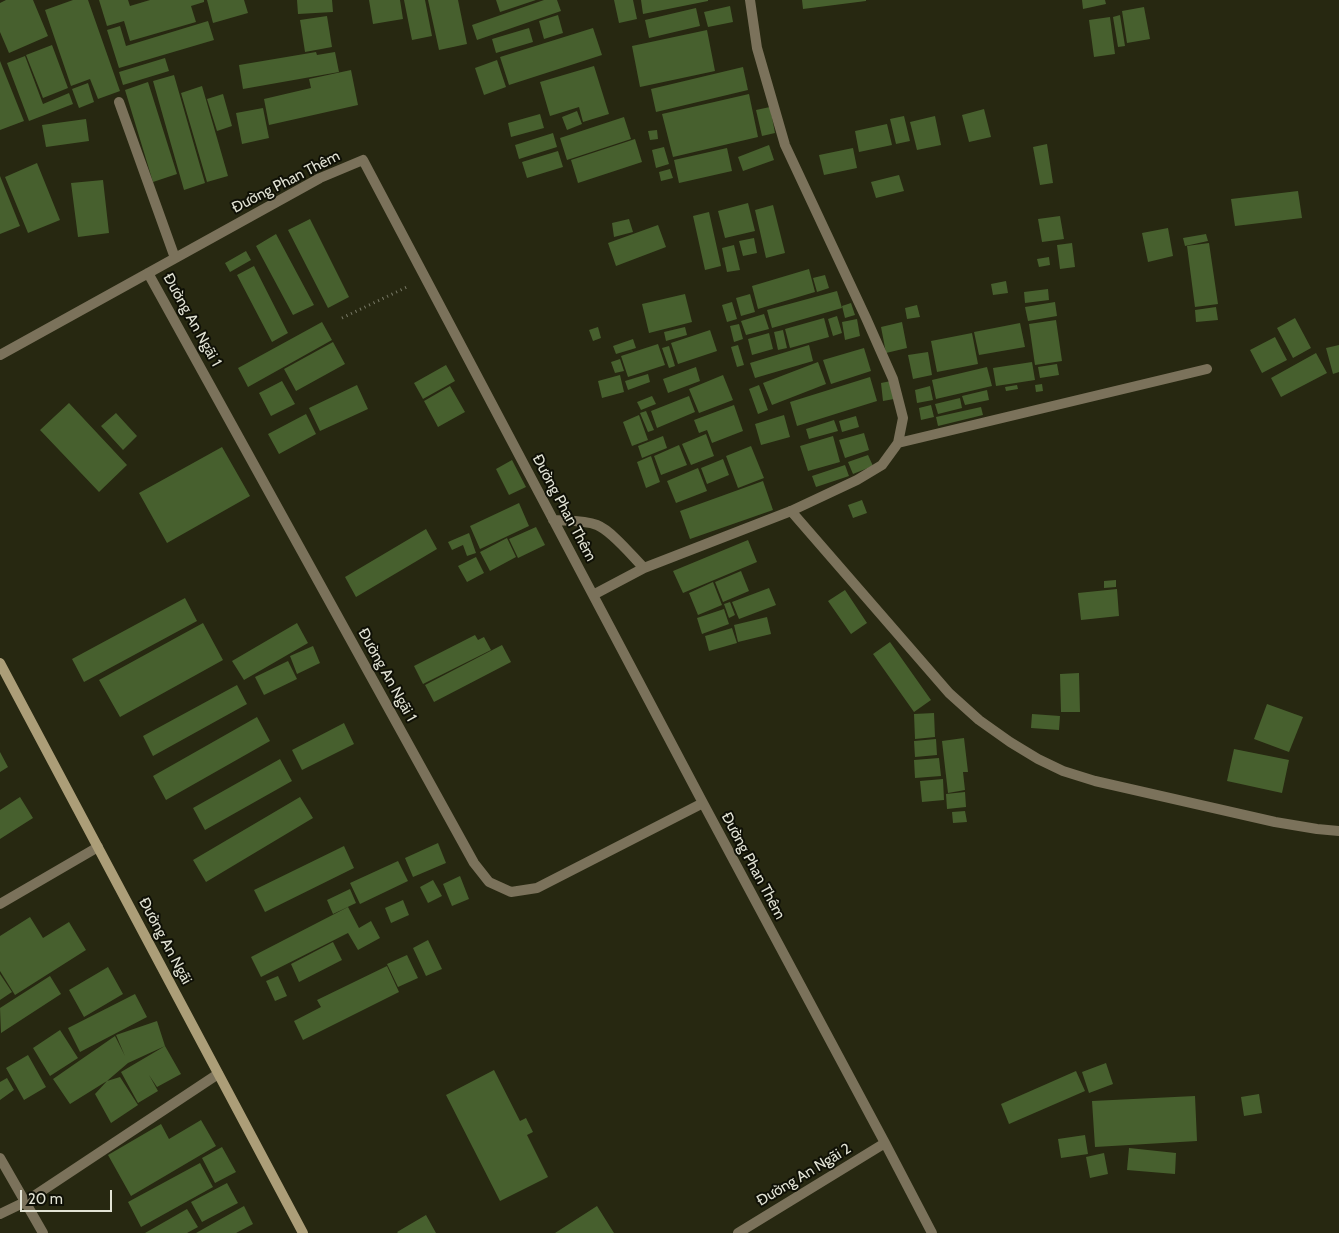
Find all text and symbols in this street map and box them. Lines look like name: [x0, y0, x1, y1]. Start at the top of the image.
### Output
street label: Đường Phan Thêm: [229, 147, 343, 217]
street label: Đường An Ngãi 1: [159, 270, 225, 370]
street label: Đường Phan Thêm: [528, 451, 600, 565]
street label: Đường An Ngãi 1: [354, 625, 420, 725]
street label: Đường Phan Thêm: [717, 809, 789, 923]
street label: Đường An Ngãi: [135, 895, 195, 987]
street label: Đường An Ngãi 2: [754, 1140, 854, 1210]
scale bar: [22, 1180, 115, 1212]
text: 20 m: [28, 1190, 63, 1208]

